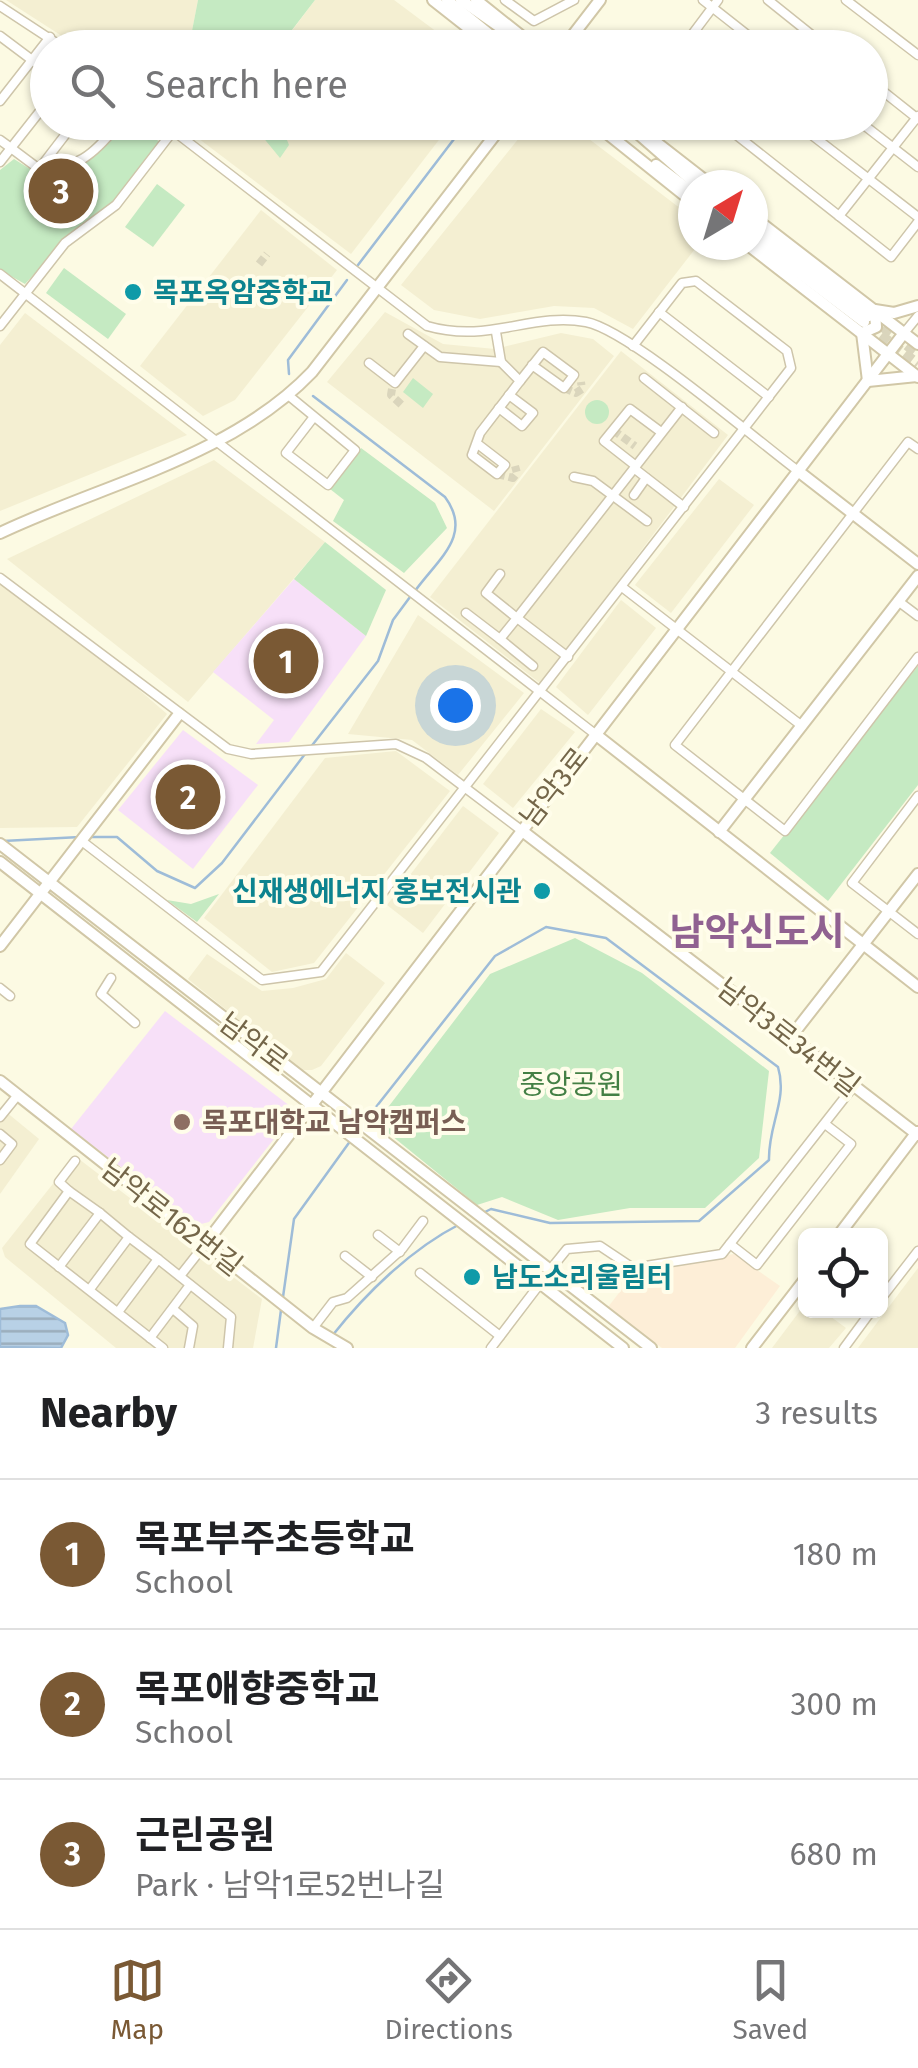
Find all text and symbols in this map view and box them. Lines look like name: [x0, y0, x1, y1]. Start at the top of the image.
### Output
search box: [30, 30, 888, 140]
icon: search: [65, 58, 120, 113]
text: Search here: [145, 62, 348, 108]
pin: 3: [28, 154, 94, 228]
north arrow: [678, 170, 768, 260]
place label: 목포옥암중학교: [153, 276, 333, 309]
marker: 목포옥암중학교: [122, 281, 144, 303]
pin: 1: [254, 624, 318, 698]
your location: [430, 680, 481, 731]
street label: 남악3로: [513, 741, 595, 833]
pin: 2: [156, 760, 220, 834]
place label: 신재생에너지 홍보전시관: [232, 875, 522, 908]
marker: 신재생에너지 홍보전시관: [531, 880, 553, 902]
district label: 남악신도시: [670, 909, 844, 955]
street label: 남악3로34번길: [711, 972, 866, 1103]
street label: 남악로: [213, 1006, 294, 1079]
park label: 중앙공원: [519, 1068, 623, 1101]
place label: 목포대학교 남악캠퍼스: [202, 1106, 466, 1139]
marker: 목포대학교 남악캠퍼스: [171, 1111, 193, 1133]
street label: 남악로162번길: [95, 1152, 249, 1283]
map controls: [798, 1228, 888, 1318]
button: locate: [798, 1228, 888, 1318]
place label: 남도소리울림터: [492, 1261, 672, 1294]
marker: 남도소리울림터: [461, 1266, 483, 1288]
text: Nearby: [40, 1388, 177, 1438]
text: 3 results: [755, 1394, 878, 1432]
text: 목포부주초등학교: [135, 1516, 415, 1562]
text: 1: [65, 1535, 80, 1573]
text: 180 m: [793, 1535, 878, 1573]
text: School: [135, 1563, 233, 1601]
text: 목포애향중학교: [135, 1666, 380, 1712]
text: 2: [64, 1685, 81, 1723]
text: 300 m: [790, 1685, 878, 1723]
text: School: [135, 1713, 233, 1751]
text: 근린공원: [135, 1812, 275, 1858]
text: 3: [64, 1835, 81, 1873]
text: 680 m: [790, 1835, 878, 1873]
text: Park · 남악1로52번나길: [135, 1866, 445, 1904]
tab: Map: [110, 1953, 165, 2046]
tab: Directions: [384, 1953, 513, 2046]
tab: Saved: [732, 1953, 808, 2046]

